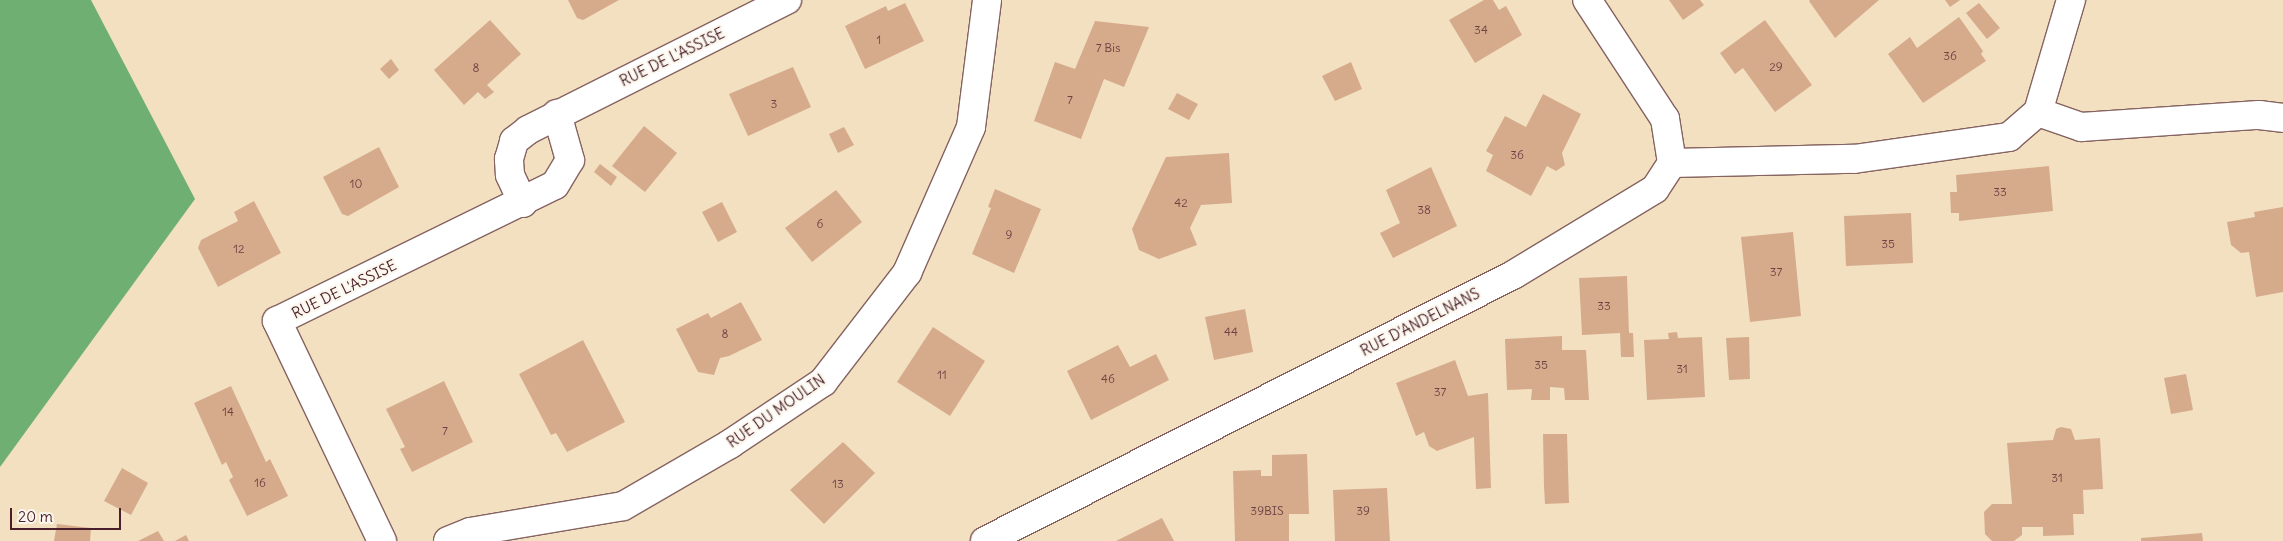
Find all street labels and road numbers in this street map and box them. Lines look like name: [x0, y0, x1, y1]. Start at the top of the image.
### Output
street label: RUE DE L'ASSISE: [617, 24, 727, 90]
street label: RUE DE L'ASSISE: [289, 256, 399, 322]
street label: RUE D'ANDELNANS: [1357, 284, 1483, 360]
street label: RUE DU MOULIN: [723, 370, 829, 452]

